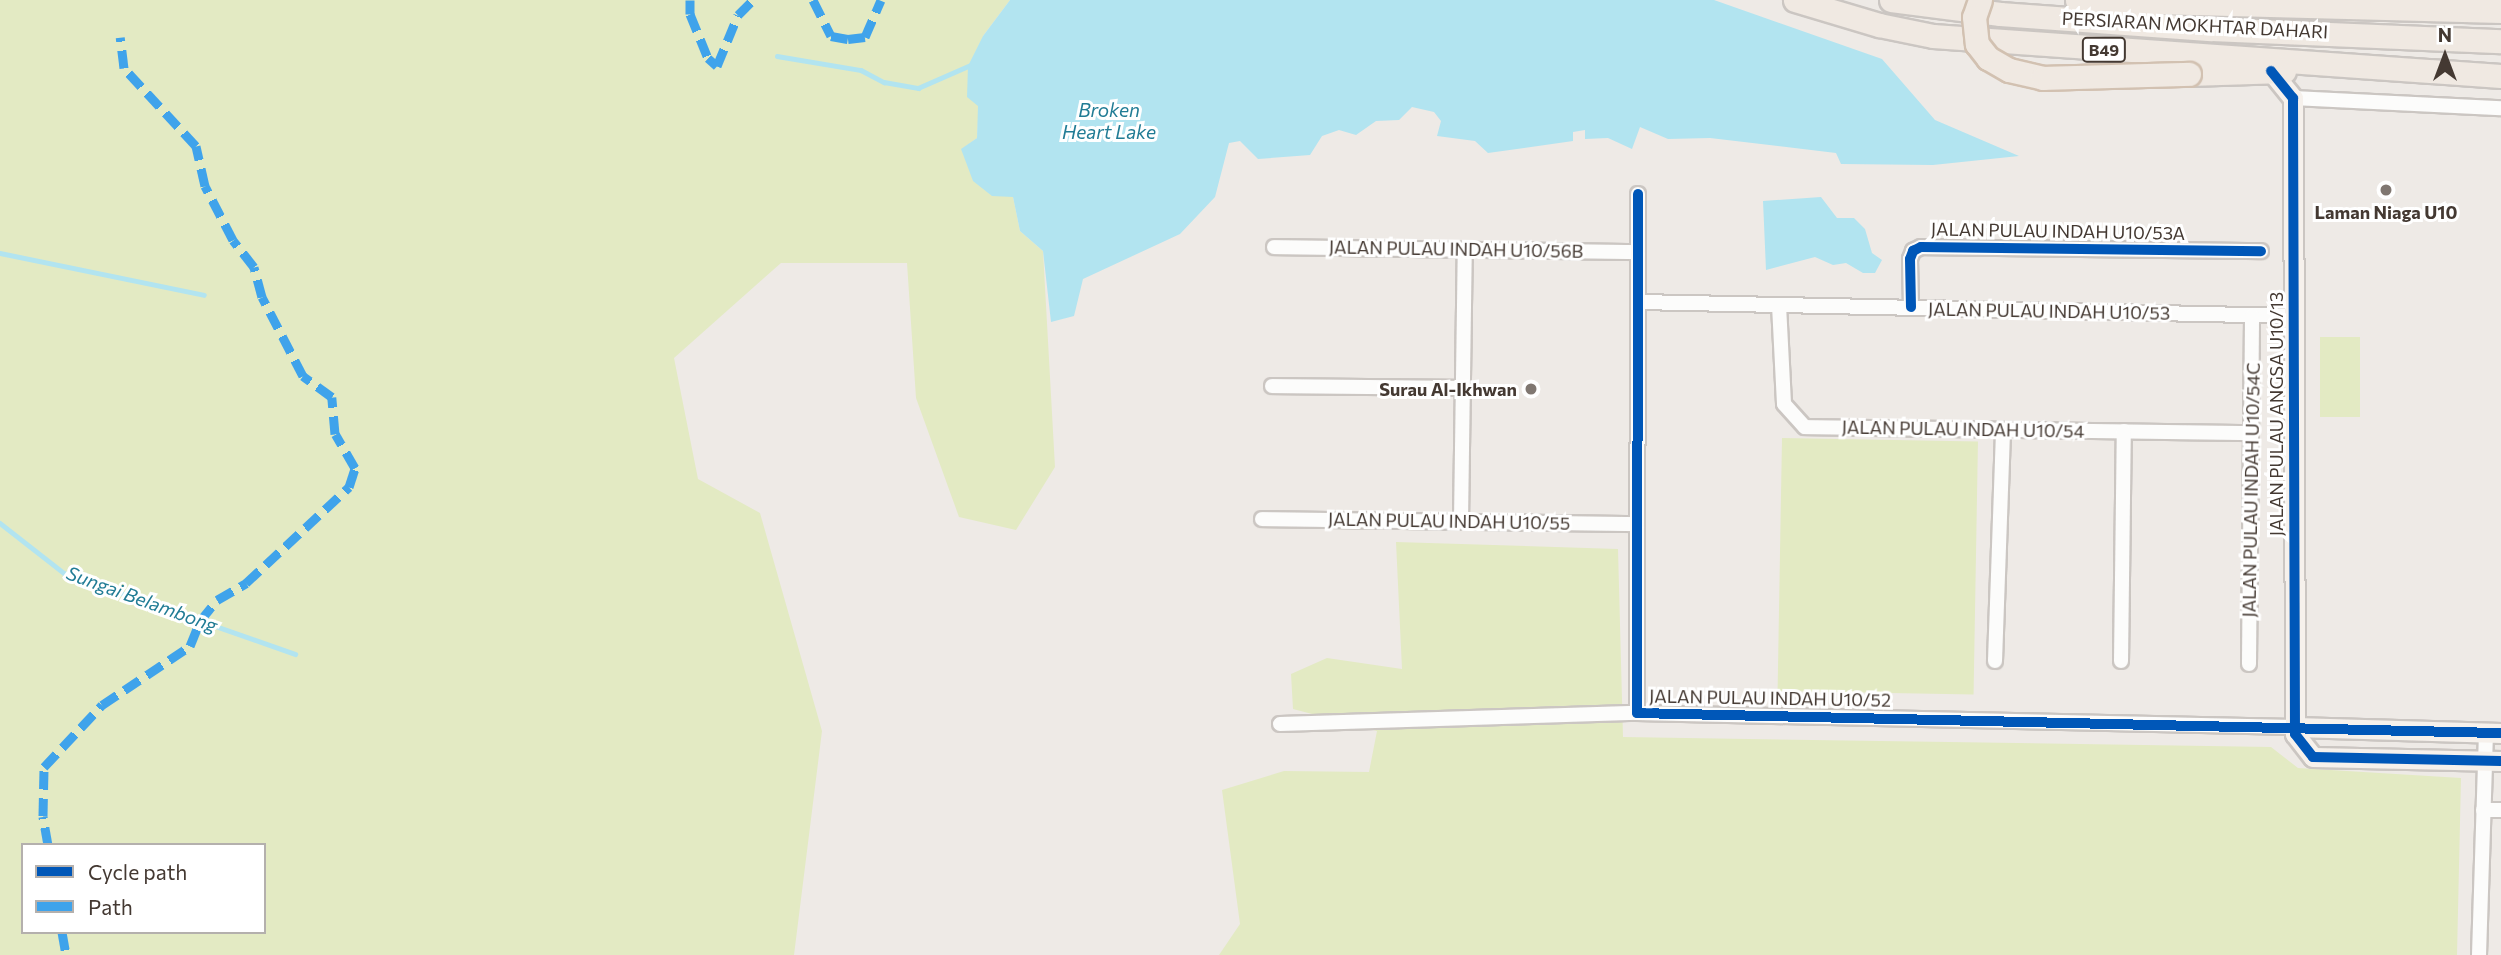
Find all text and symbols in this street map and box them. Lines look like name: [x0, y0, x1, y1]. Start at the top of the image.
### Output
street label: PERSIARAN MOKHTAR DAHARI: [2061, 7, 2329, 43]
north arrow: [2410, 21, 2480, 91]
text: N: [2438, 23, 2452, 46]
road number: B49: [2081, 38, 2127, 62]
water label: Broken Heart Lake: [1062, 99, 1156, 143]
marker: Laman Niaga U10: [2378, 182, 2394, 198]
place label: Laman Niaga U10: [2315, 201, 2457, 223]
street label: JALAN PULAU INDAH U10/53A: [1931, 218, 2185, 244]
street label: JALAN PULAU INDAH U10/56B: [1329, 236, 1583, 262]
street label: JALAN PULAU ANGSA U10/13: [2265, 292, 2287, 536]
street label: JALAN PULAU INDAH U10/53: [1928, 298, 2170, 324]
street label: JALAN PULAU INDAH U10/54C: [2238, 362, 2264, 618]
place label: Surau Al-Ikhwan: [1379, 378, 1517, 400]
marker: Surau Al-Ikhwan: [1523, 381, 1539, 397]
street label: JALAN PULAU INDAH U10/54: [1841, 416, 2085, 442]
street label: JALAN PULAU INDAH U10/55: [1328, 508, 1570, 534]
water label: Sungai Belambong: [64, 561, 220, 637]
street label: JALAN PULAU INDAH U10/52: [1649, 685, 1891, 711]
legend: [21, 843, 266, 934]
text: Cycle path: [88, 859, 187, 884]
text: Path: [88, 894, 133, 919]

